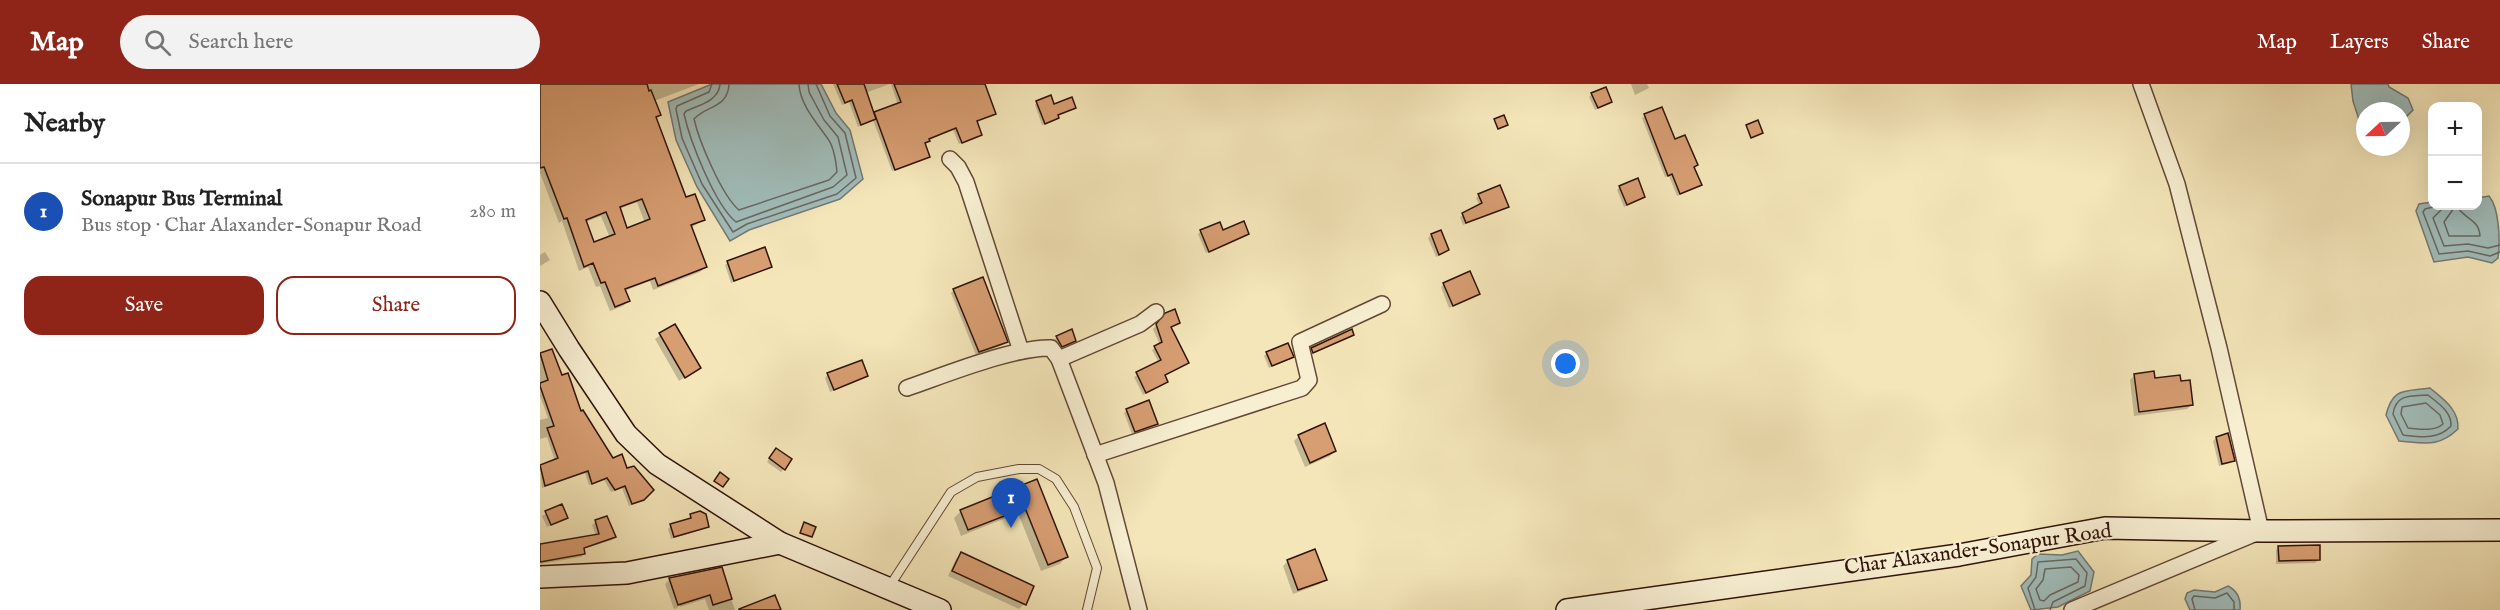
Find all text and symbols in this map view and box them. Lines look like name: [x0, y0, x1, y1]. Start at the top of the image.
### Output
search box: [120, 15, 540, 69]
text: Map: [30, 25, 84, 60]
icon: search: [141, 26, 174, 59]
text: Search here: [189, 28, 293, 56]
text: Map: [2257, 29, 2297, 56]
text: Layers: [2330, 29, 2389, 56]
text: Share: [2422, 29, 2470, 56]
north arrow: [2356, 102, 2410, 156]
map controls: [2428, 102, 2482, 210]
button: +: [2428, 102, 2482, 156]
text: Nearby: [24, 107, 105, 140]
button: −: [2428, 156, 2482, 210]
text: Sonapur Bus Terminal: [81, 185, 282, 213]
text: 1: [40, 199, 47, 224]
text: 280 m: [469, 199, 516, 224]
text: Bus stop · Char Alaxander-Sonapur Road: [81, 213, 421, 238]
button: Save: [24, 276, 264, 335]
button: Share: [276, 276, 516, 335]
your location: [1551, 349, 1580, 378]
pin: 1: [992, 478, 1030, 528]
street label: Char Alaxander-Sonapur Road: [1843, 518, 2114, 582]

